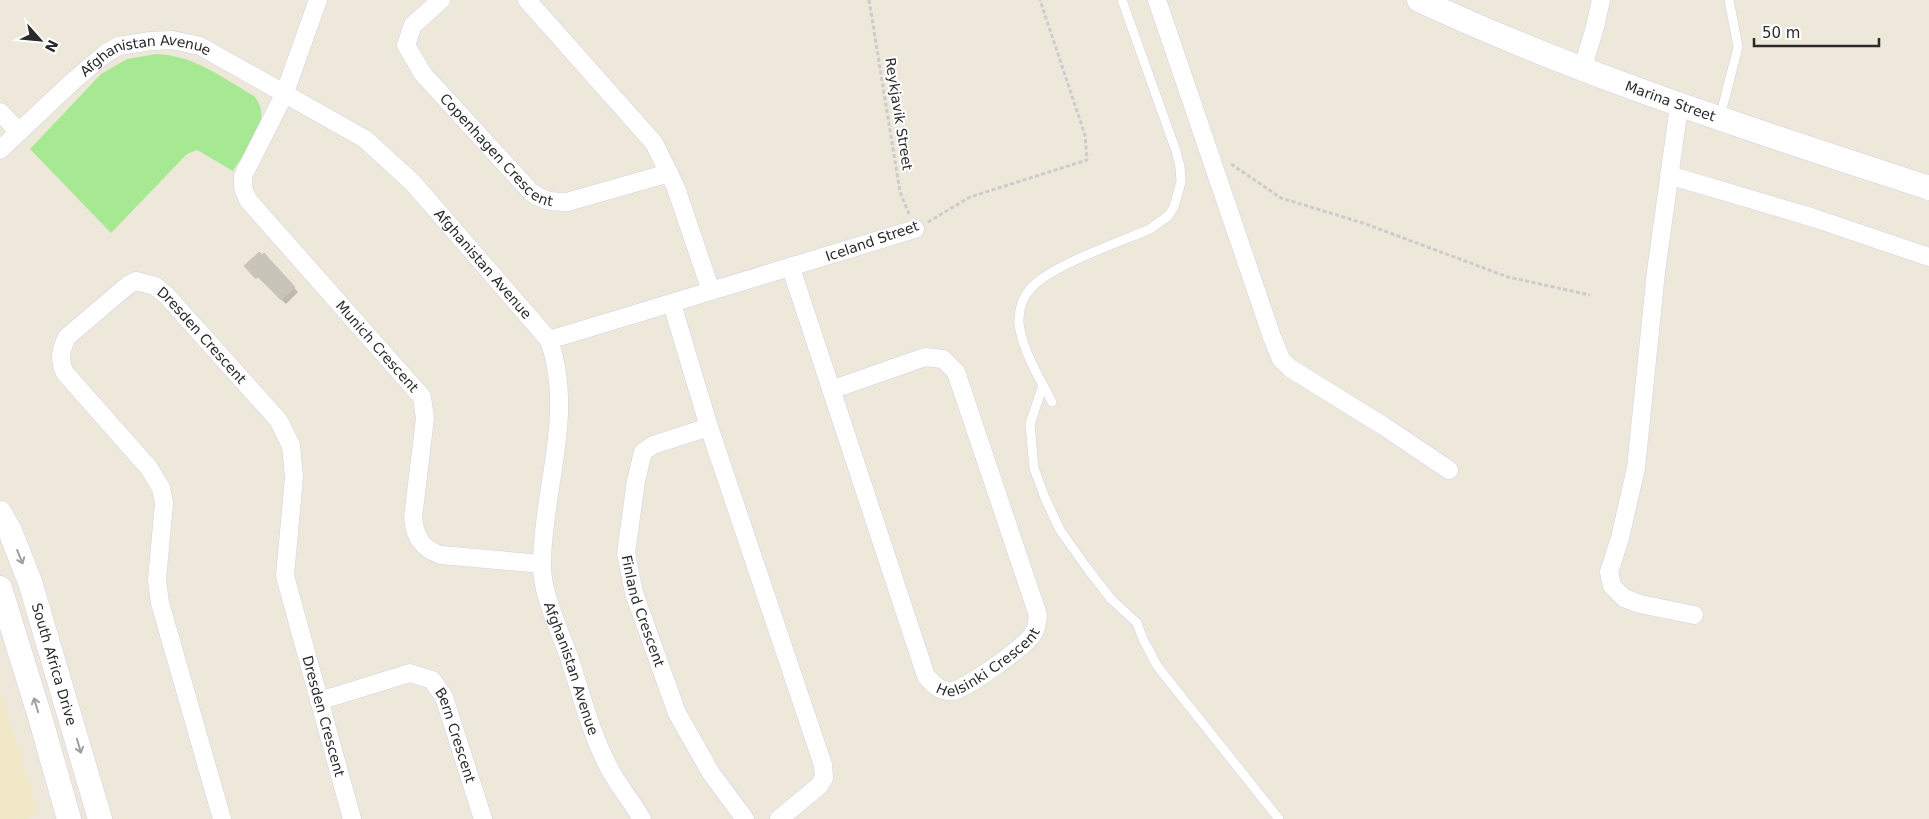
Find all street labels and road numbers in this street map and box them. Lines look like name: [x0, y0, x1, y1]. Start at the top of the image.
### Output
street label: Afghanistan Avenue: [77, 31, 214, 80]
street label: Reykjavik Street: [882, 57, 916, 172]
street label: Marina Street: [1623, 78, 1718, 125]
street label: Copenhagen Crescent: [437, 90, 555, 209]
street label: Afghanistan Avenue: [431, 206, 535, 322]
street label: Iceland Street: [823, 217, 921, 264]
street label: Dresden Crescent: [154, 283, 250, 387]
street label: Munich Crescent: [333, 297, 422, 396]
street label: Finland Crescent: [619, 554, 668, 669]
street label: Afghanistan Avenue: [541, 600, 602, 737]
street label: South Africa Drive: [29, 601, 80, 727]
street label: Helsinki Crescent: [934, 625, 1043, 699]
street label: Dresden Crescent: [299, 654, 348, 779]
street label: Bern Crescent: [432, 685, 479, 785]

